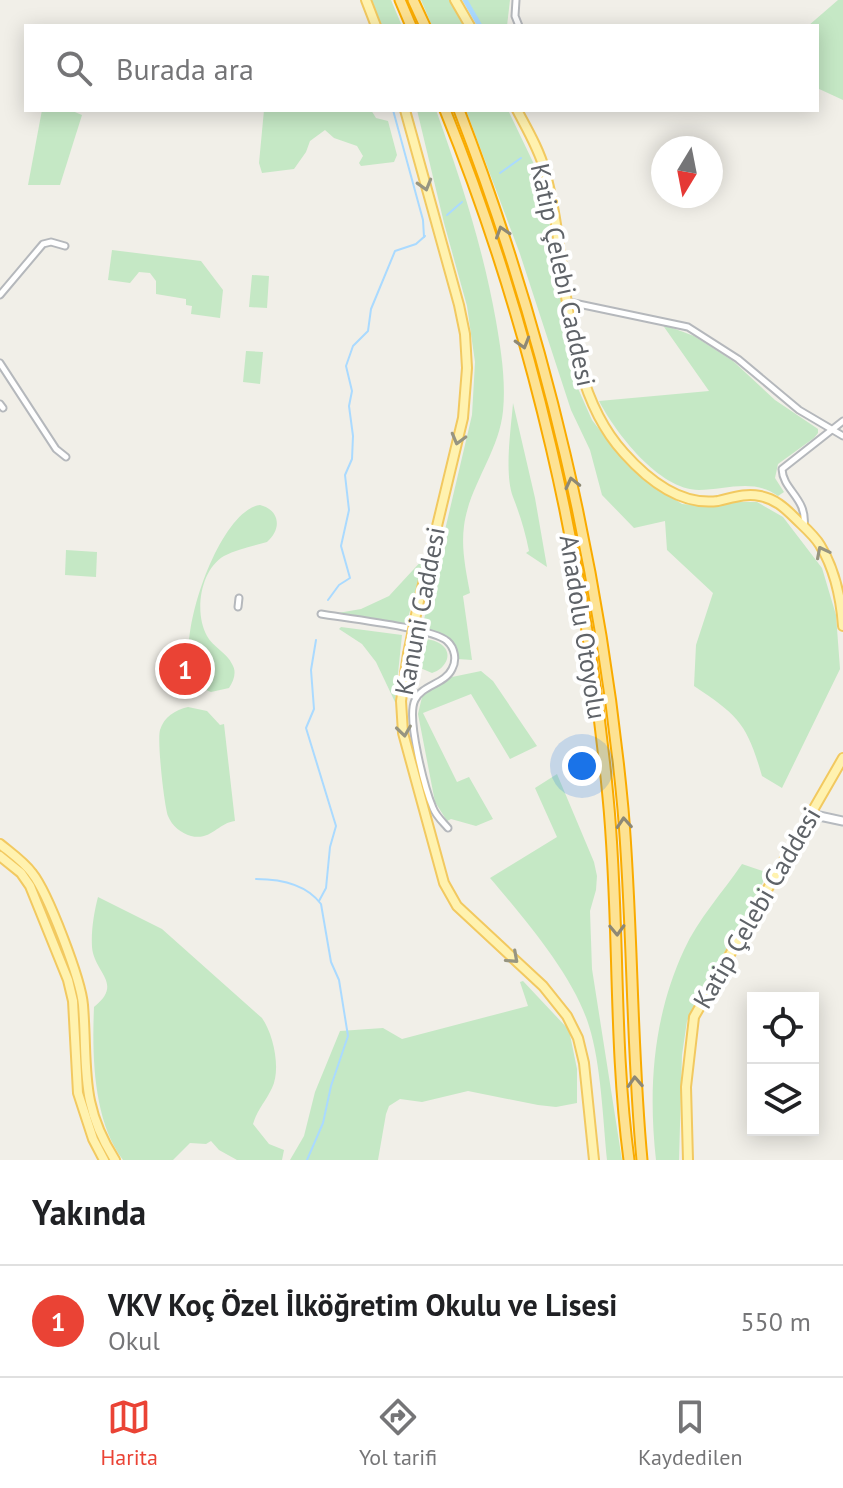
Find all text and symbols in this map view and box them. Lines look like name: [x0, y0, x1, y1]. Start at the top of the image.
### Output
search box: [24, 24, 819, 112]
icon: search: [52, 46, 96, 90]
text: Burada ara: [116, 49, 254, 88]
north arrow: [651, 136, 723, 208]
street label: Katip Çelebi Caddesi: [524, 160, 603, 389]
one-way arrow: [415, 178, 432, 192]
one-way arrow: [496, 226, 512, 240]
one-way arrow: [514, 336, 530, 350]
one-way arrow: [450, 432, 467, 445]
one-way arrow: [564, 476, 581, 490]
street label: Kanuni Caddesi: [387, 524, 452, 698]
street label: Anadolu Otoyolu: [553, 532, 614, 721]
one-way arrow: [816, 545, 831, 560]
pin: 1: [159, 639, 211, 699]
one-way arrow: [395, 724, 412, 738]
your location: [562, 746, 602, 786]
street label: Katip Çelebi Caddesi: [685, 801, 828, 1014]
one-way arrow: [616, 816, 633, 829]
one-way arrow: [608, 924, 625, 937]
one-way arrow: [503, 949, 518, 963]
map controls: [747, 992, 819, 1136]
button: locate: [747, 992, 819, 1064]
button: layers: [747, 1064, 819, 1136]
one-way arrow: [627, 1075, 644, 1088]
text: Yakında: [32, 1190, 146, 1234]
text: VKV Koç Özel İlköğretim Okulu ve Lisesi: [108, 1285, 617, 1324]
text: 1: [51, 1305, 65, 1338]
text: 550 m: [740, 1305, 811, 1338]
text: Okul: [108, 1324, 160, 1357]
tab: Harita: [101, 1395, 158, 1471]
tab: Yol tarifi: [359, 1395, 437, 1471]
tab: Kaydedilen: [638, 1395, 742, 1471]

